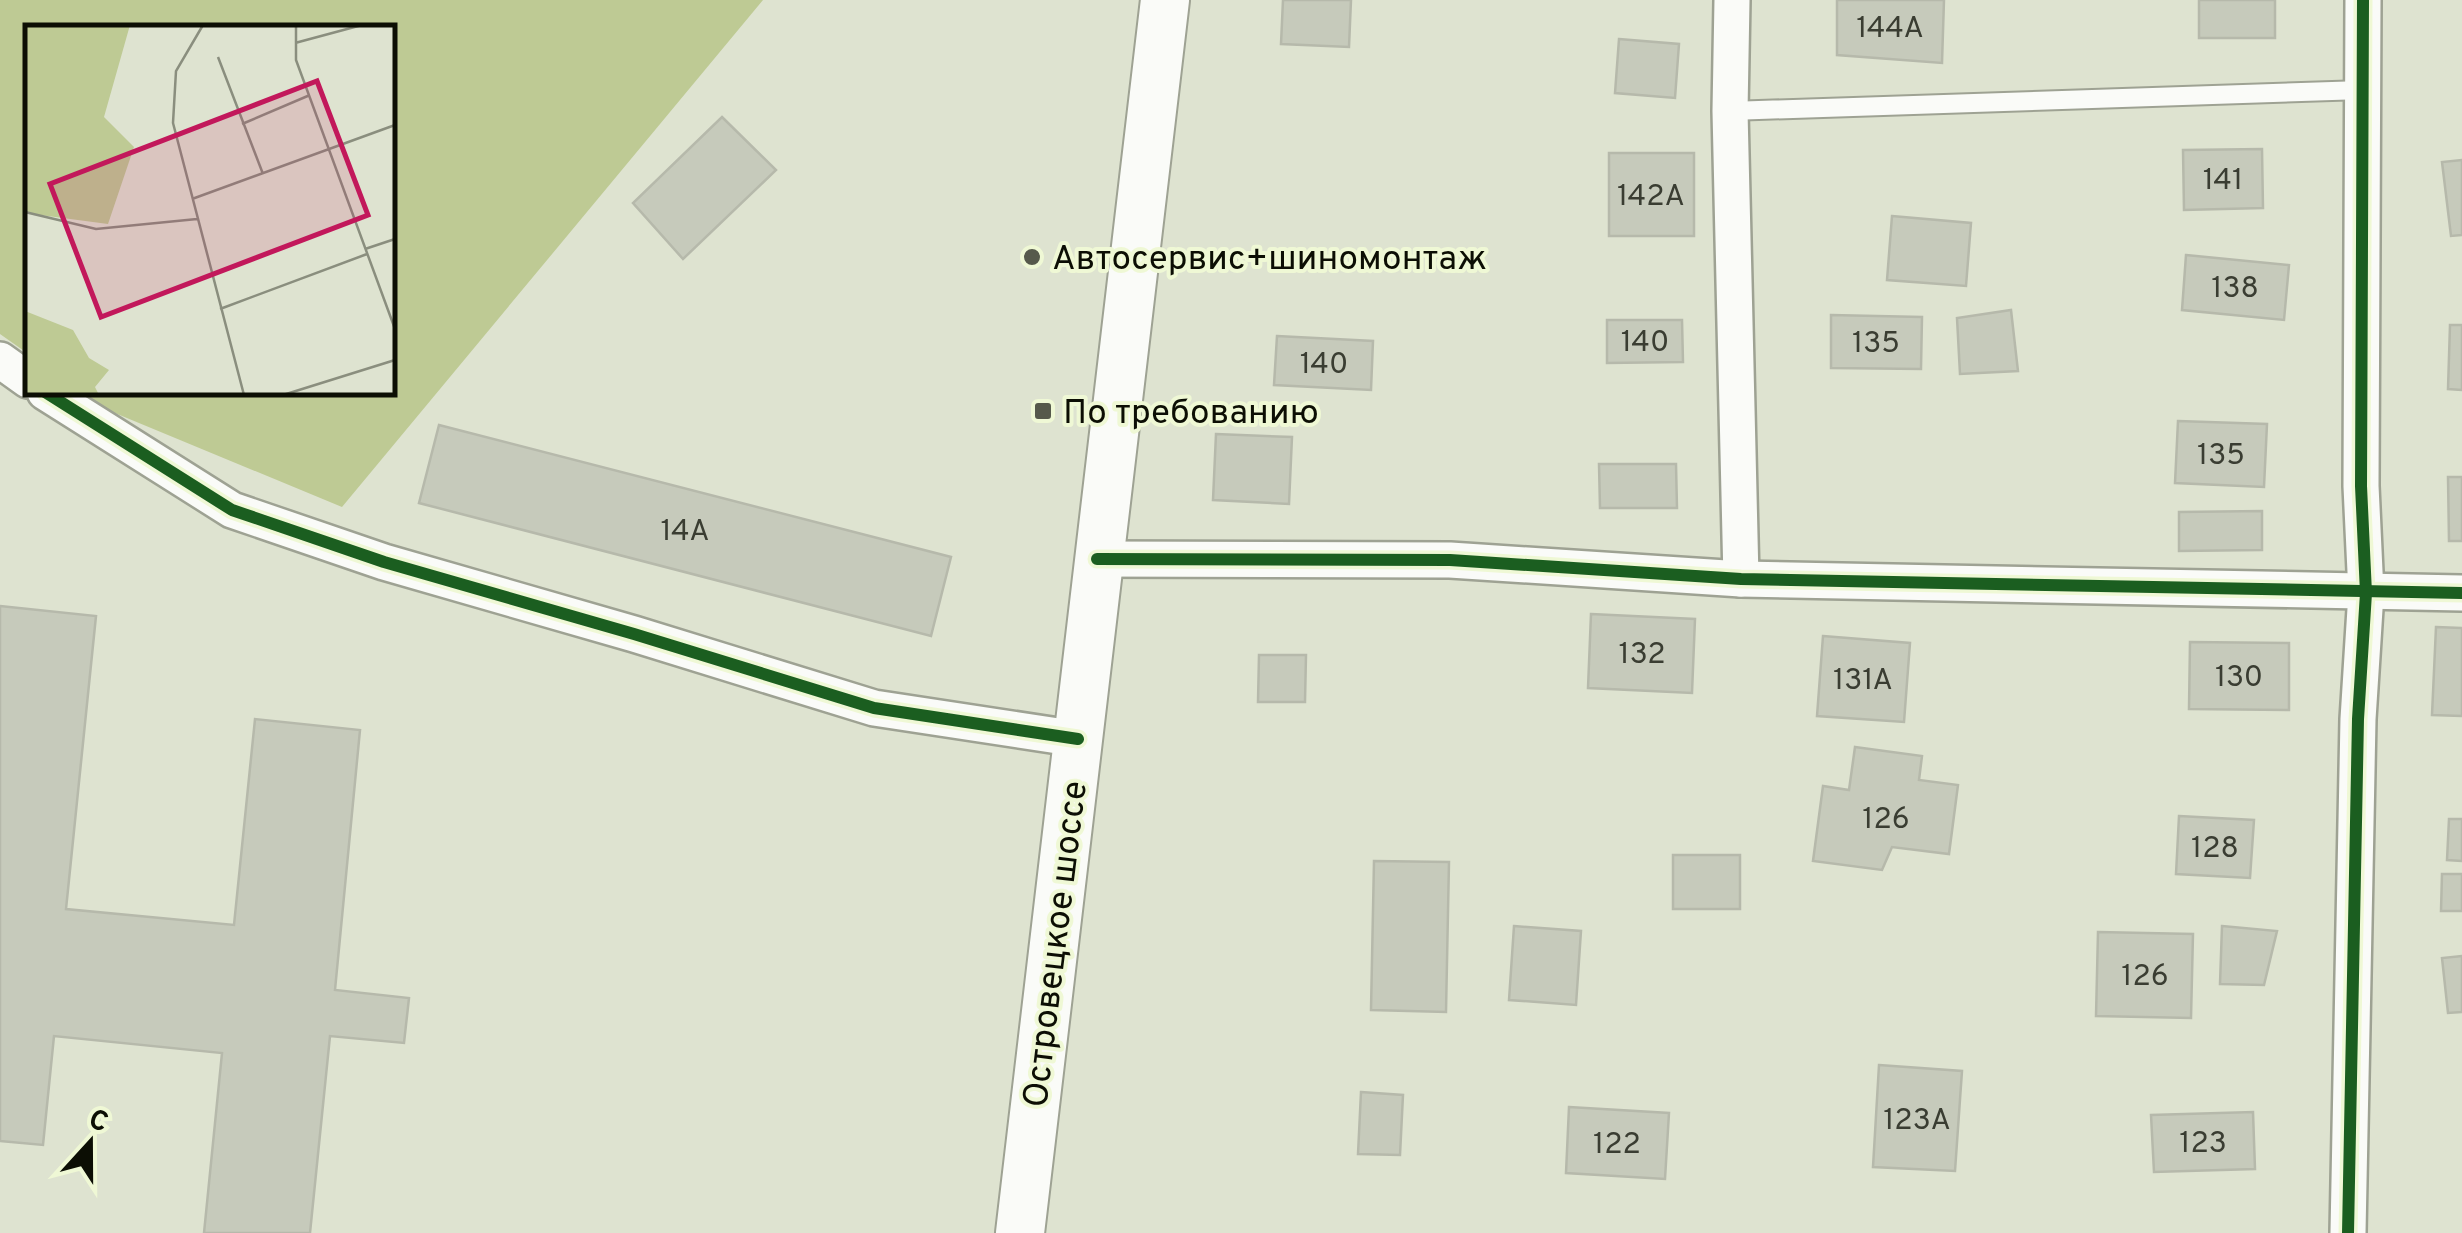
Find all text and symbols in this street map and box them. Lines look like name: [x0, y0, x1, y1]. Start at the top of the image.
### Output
house number: 144А: [1856, 11, 1924, 48]
inset map: [25, 25, 395, 395]
house number: 141: [2203, 163, 2243, 200]
house number: 142А: [1617, 179, 1685, 216]
place label: Автосервис+шиномонтаж: [1052, 238, 1487, 282]
marker: Автосервис+шиномонтаж: [1021, 246, 1043, 268]
house number: 138: [2211, 271, 2259, 308]
house number: 140: [1621, 325, 1669, 362]
house number: 135: [1852, 326, 1900, 363]
house number: 140: [1300, 347, 1348, 384]
place label: По требованию: [1063, 392, 1319, 436]
marker: По требованию: [1032, 400, 1054, 422]
house number: 135: [2197, 438, 2245, 475]
house number: 14А: [660, 514, 710, 551]
house number: 132: [1618, 637, 1666, 674]
house number: 130: [2215, 660, 2263, 697]
house number: 131А: [1833, 663, 1893, 700]
street label: Островецкое шоссе: [1015, 779, 1099, 1110]
house number: 126: [1862, 802, 1910, 839]
house number: 128: [2191, 831, 2239, 868]
house number: 126: [2121, 959, 2169, 996]
north arrow: [40, 1093, 140, 1193]
text: С: [83, 1102, 113, 1142]
house number: 123А: [1883, 1103, 1951, 1140]
house number: 123: [2179, 1126, 2227, 1163]
house number: 122: [1593, 1127, 1641, 1164]

